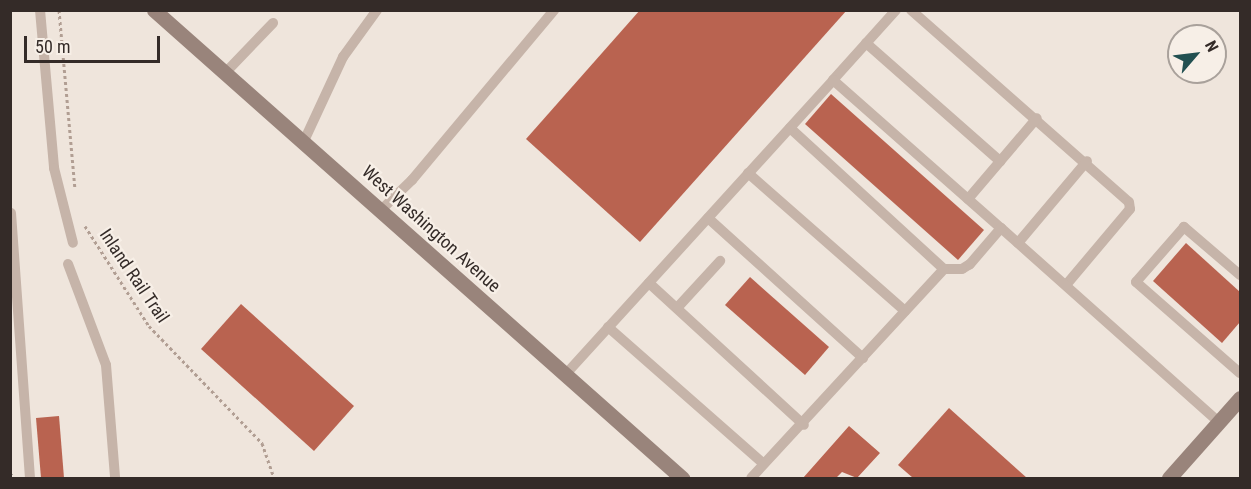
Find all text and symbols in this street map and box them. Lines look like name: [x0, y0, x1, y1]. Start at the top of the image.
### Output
scale bar: [27, 24, 164, 62]
north arrow: [1167, 24, 1227, 84]
text: 50 m: [35, 36, 70, 57]
text: N: [1201, 37, 1222, 55]
street label: West Washington Avenue: [357, 161, 505, 297]
street label: Inland Rail Trail: [95, 225, 173, 327]

